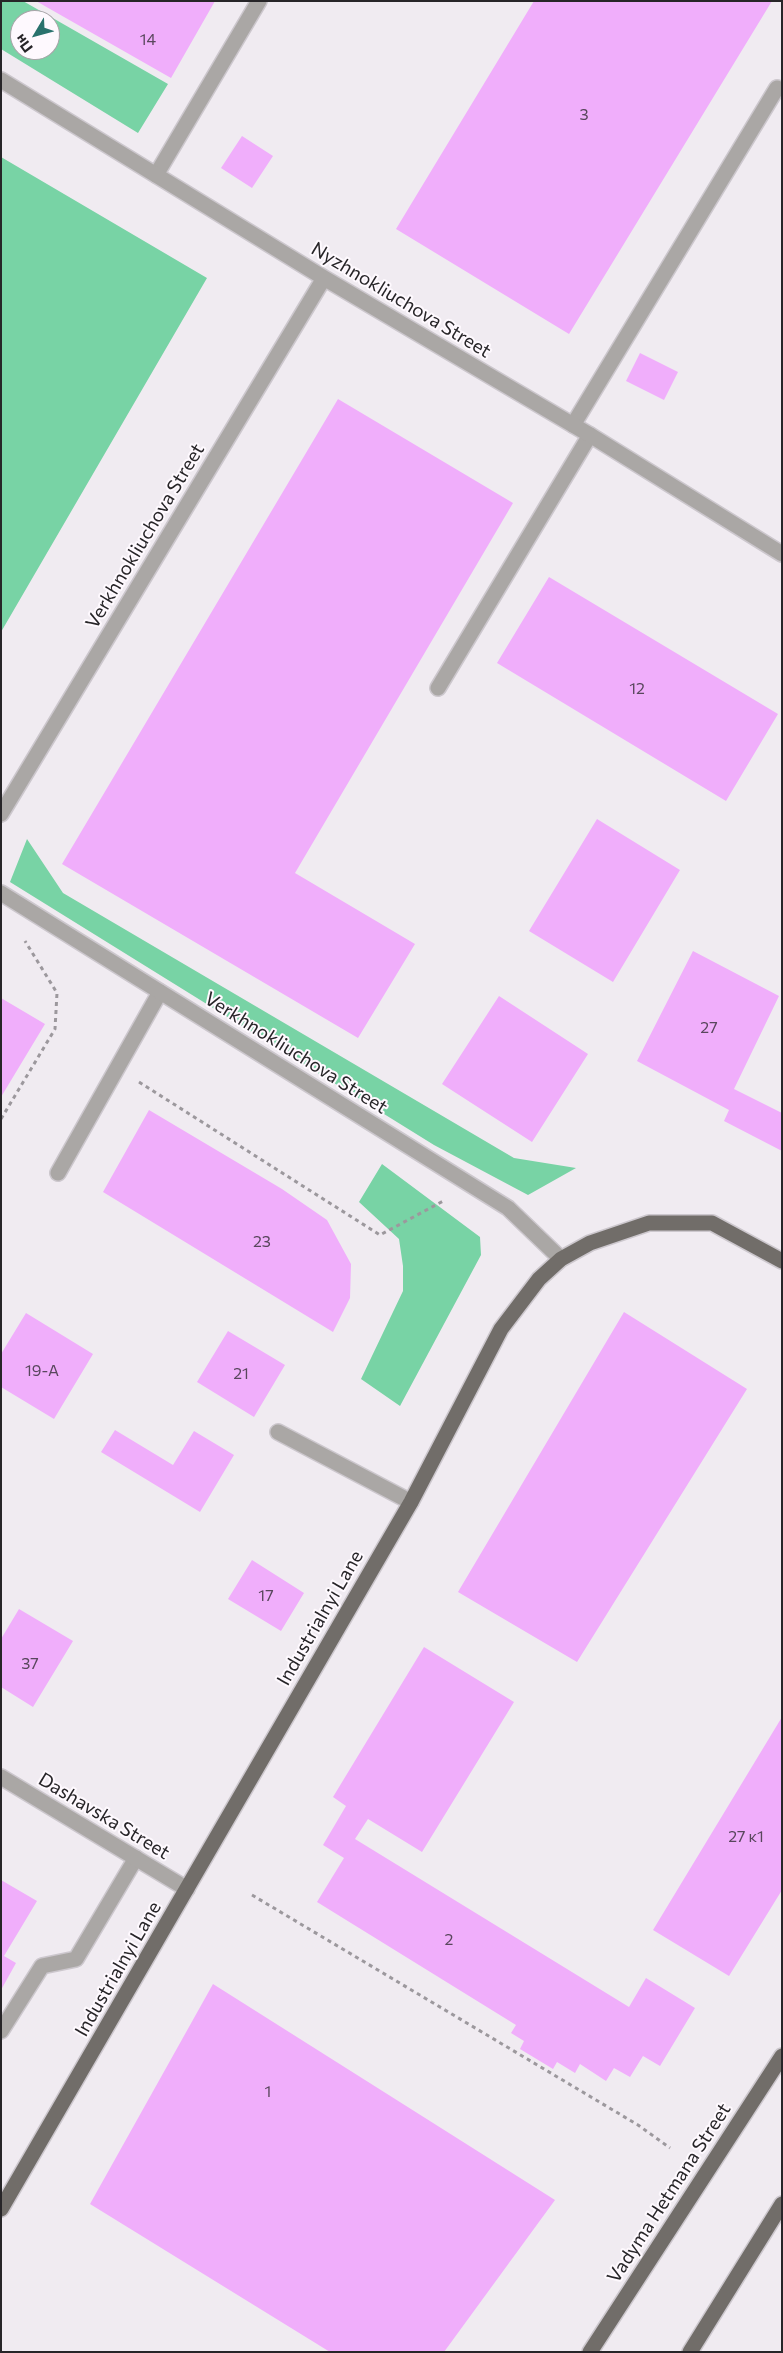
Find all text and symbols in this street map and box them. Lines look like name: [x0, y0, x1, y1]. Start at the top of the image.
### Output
north arrow: [10, 10, 60, 60]
house number: 14: [140, 30, 156, 50]
text: Пн: [11, 31, 36, 56]
house number: 3: [579, 105, 589, 125]
street label: Nyzhnokliuchova Street: [307, 237, 495, 363]
street label: Verkhnokliuchova Street: [81, 439, 209, 633]
house number: 12: [629, 679, 645, 699]
street label: Verkhnokliuchova Street: [200, 987, 392, 1119]
house number: 27: [700, 1018, 718, 1038]
house number: 23: [253, 1232, 271, 1252]
house number: 19-А: [25, 1361, 59, 1381]
house number: 21: [233, 1364, 249, 1384]
street label: Industrialnyi Lane: [272, 1546, 368, 1690]
house number: 17: [258, 1586, 274, 1606]
house number: 37: [21, 1654, 39, 1674]
street label: Dashavska Street: [34, 1768, 174, 1864]
house number: 27 к1: [728, 1827, 764, 1847]
street label: Industrialnyi Lane: [70, 1897, 166, 2041]
house number: 2: [445, 1930, 453, 1950]
house number: 1: [265, 2082, 271, 2102]
street label: Vadyma Hetmana Street: [602, 2099, 736, 2287]

